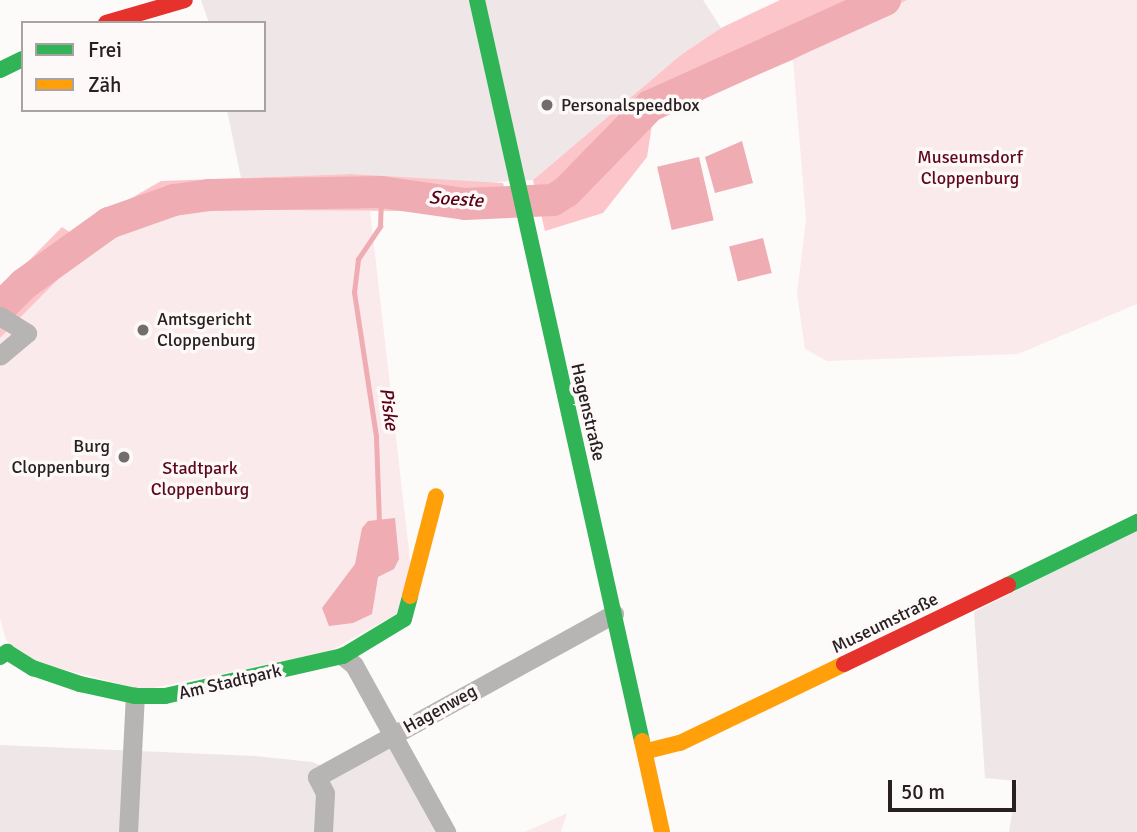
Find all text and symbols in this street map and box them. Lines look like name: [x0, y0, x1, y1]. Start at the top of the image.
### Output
legend: [21, 21, 266, 112]
text: Frei: [88, 37, 122, 63]
text: Zäh: [88, 72, 122, 98]
place label: Personalspeedbox: [561, 94, 700, 116]
marker: Personalspeedbox: [539, 97, 555, 113]
park label: Museumsdorf Cloppenburg: [917, 147, 1023, 190]
water label: Soeste: [428, 187, 484, 213]
place label: Amtsgericht Cloppenburg: [157, 309, 256, 352]
marker: Amtsgericht Cloppenburg: [135, 322, 151, 338]
street label: Hagenstraße: [566, 361, 610, 463]
water label: Piske: [374, 386, 402, 432]
place label: Burg Cloppenburg: [11, 436, 110, 478]
marker: Burg Cloppenburg: [116, 449, 132, 465]
park label: Stadtpark Cloppenburg: [151, 458, 249, 500]
street label: Museumstraße: [828, 588, 942, 658]
street label: Am Stadtpark: [177, 660, 283, 704]
street label: Hagenweg: [400, 680, 480, 738]
scale bar: [892, 766, 1020, 810]
text: 50 m: [901, 779, 945, 805]

